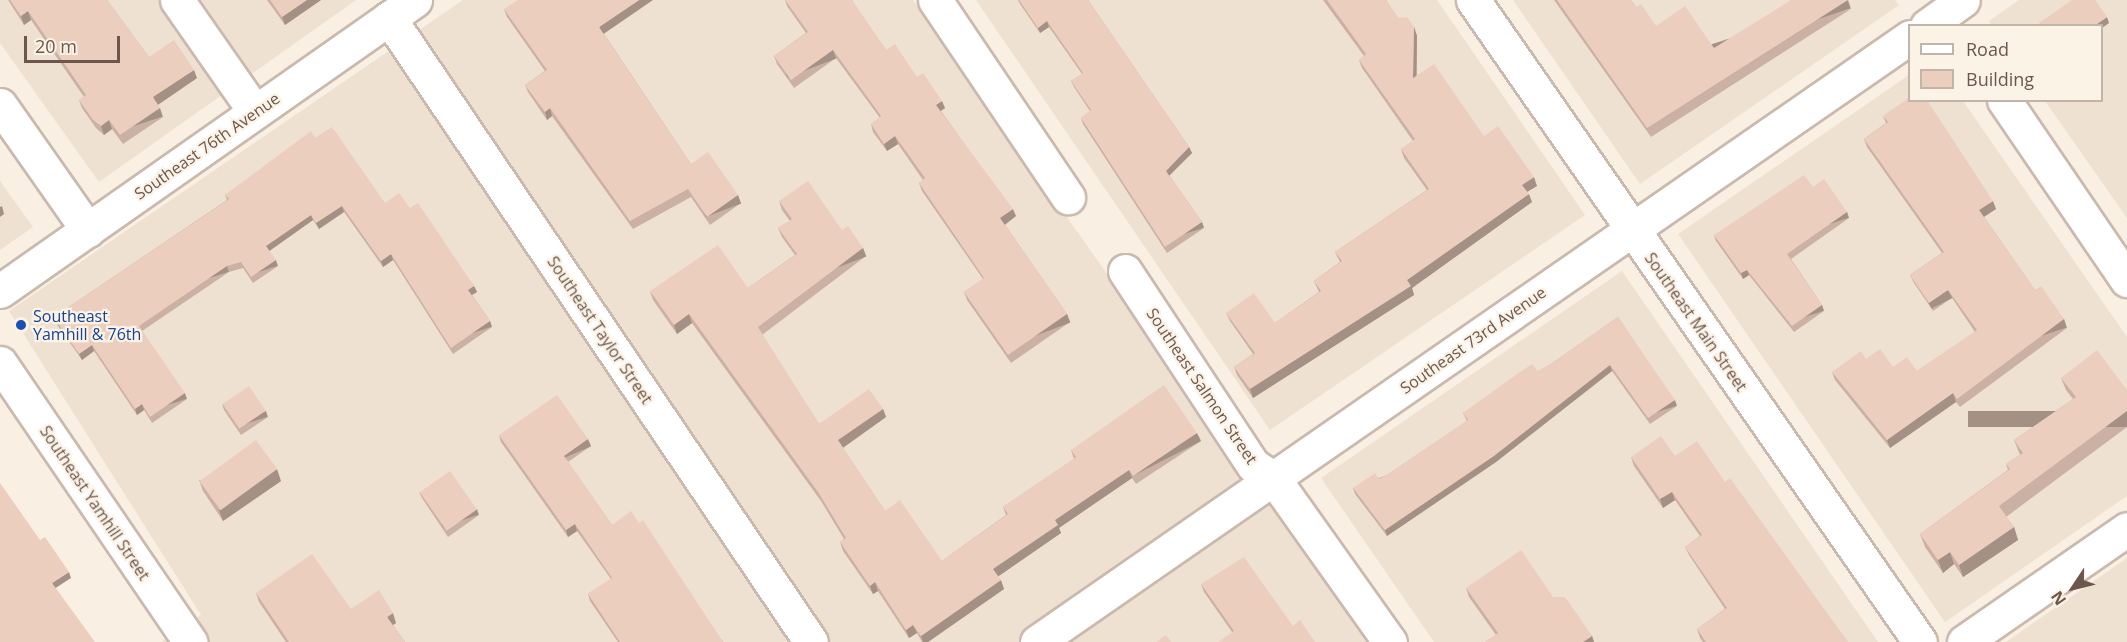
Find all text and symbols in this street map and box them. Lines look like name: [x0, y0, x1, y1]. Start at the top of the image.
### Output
scale bar: [27, 24, 123, 62]
legend: [1908, 24, 2103, 102]
text: 20 m: [35, 34, 77, 58]
text: Road: [1966, 37, 2009, 61]
text: Building: [1966, 67, 2034, 91]
street label: Southeast 76th Avenue: [131, 89, 283, 203]
street label: Southeast Main Street: [1641, 249, 1751, 395]
street label: Southeast Taylor Street: [543, 253, 657, 407]
street label: Southeast 73rd Avenue: [1396, 282, 1550, 398]
street label: Southeast Salmon Street: [1143, 304, 1261, 468]
place label: Southeast Yamhill & 76th: [33, 306, 141, 344]
marker: Southeast Yamhill & 76th: [14, 318, 28, 332]
street label: Southeast Yamhill Street: [36, 422, 154, 584]
north arrow: [2043, 558, 2103, 618]
text: N: [2046, 587, 2071, 610]

